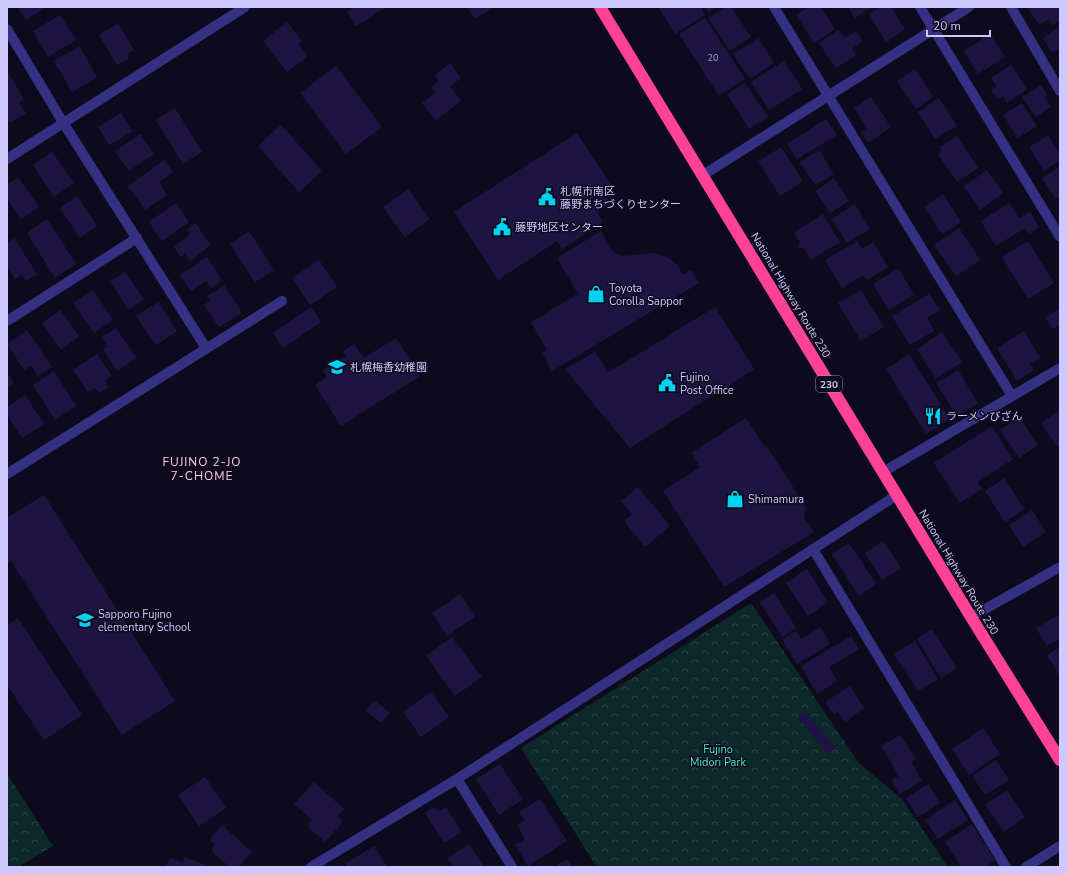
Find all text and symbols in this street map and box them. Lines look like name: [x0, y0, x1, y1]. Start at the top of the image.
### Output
scale bar: [927, 12, 990, 38]
text: 20 m: [933, 18, 961, 34]
house number: 20: [708, 52, 718, 64]
place label: 札幌市南区 藤野まちづくりセンター: [560, 184, 681, 212]
public building icon: 札幌市南区 藤野まちづくりセンター: [537, 187, 557, 207]
public building icon: 藤野地区センター: [492, 217, 512, 237]
place label: 藤野地区センター: [515, 220, 603, 235]
street label: National Highway Route 230: [747, 230, 834, 361]
place label: Toyota Corolla Sappor: [609, 281, 683, 309]
shop icon: Toyota Corolla Sappor: [586, 284, 606, 304]
school or university icon: 札幌梅香幼稚園: [327, 357, 347, 377]
place label: 札幌梅香幼稚園: [350, 360, 427, 375]
place label: Fujino Post Office: [680, 370, 734, 398]
public building icon: Fujino Post Office: [657, 373, 677, 393]
road number: 230: [816, 376, 842, 392]
restaurant icon: ラーメンびざん: [923, 406, 943, 426]
place label: ラーメンびざん: [946, 409, 1023, 424]
district label: FUJINO 2-JO 7-CHOME: [162, 454, 242, 484]
shop icon: Shimamura: [725, 489, 745, 509]
place label: Shimamura: [748, 492, 804, 507]
street label: National Highway Route 230: [915, 507, 1002, 638]
place label: Sapporo Fujino elementary School: [98, 607, 191, 635]
school or university icon: Sapporo Fujino elementary School: [75, 610, 95, 630]
park label: Fujino Midori Park: [690, 742, 746, 770]

